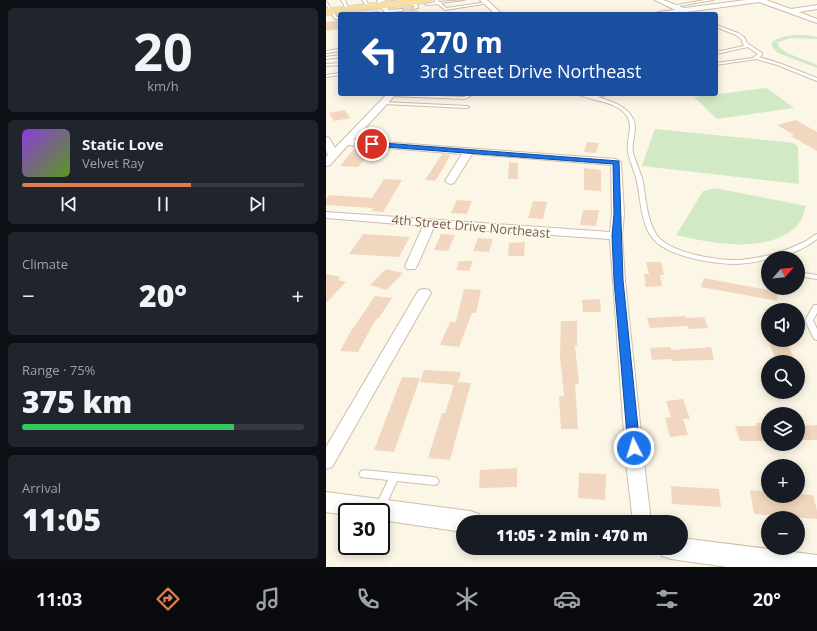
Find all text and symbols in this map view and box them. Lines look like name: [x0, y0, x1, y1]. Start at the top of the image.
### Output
text: 20: [133, 15, 193, 86]
text: 270 m: [420, 23, 503, 61]
icon: left: [354, 28, 406, 80]
text: 3rd Street Drive Northeast: [420, 59, 641, 83]
text: km/h: [147, 77, 179, 95]
pin: [355, 127, 389, 161]
icon: arrive: [361, 133, 383, 155]
text: Static Love: [82, 134, 164, 154]
text: Velvet Ray: [82, 154, 144, 172]
icon: previous: [58, 193, 80, 215]
icon: pause: [152, 193, 174, 215]
icon: next: [246, 193, 268, 215]
street label: 4th Street Drive Northeast: [391, 210, 551, 242]
north arrow: [761, 251, 805, 295]
map controls: [761, 251, 805, 555]
text: Climate: [22, 255, 68, 273]
text: 20°: [139, 275, 187, 316]
text: −: [22, 280, 35, 310]
text: +: [291, 280, 304, 310]
button: sound: [761, 303, 805, 347]
button: search: [761, 355, 805, 399]
text: Range · 75%: [22, 361, 95, 379]
text: 375 km: [22, 381, 132, 422]
button: layers: [761, 407, 805, 451]
position arrow: [613, 427, 655, 469]
button: +: [761, 459, 805, 503]
text: Arrival: [22, 479, 61, 497]
text: 11:05: [22, 499, 101, 540]
speed limit sign: 30: [338, 503, 390, 555]
button: −: [761, 511, 805, 555]
text: 11:05 · 2 min · 470 m: [496, 525, 648, 545]
icon: directions: [154, 585, 182, 613]
icon: music: [254, 585, 282, 613]
icon: phone: [354, 585, 382, 613]
icon: climate: [453, 585, 481, 613]
icon: car: [553, 585, 581, 613]
icon: filters: [653, 585, 681, 613]
text: 11:03: [36, 587, 82, 611]
text: 20°: [753, 587, 781, 611]

